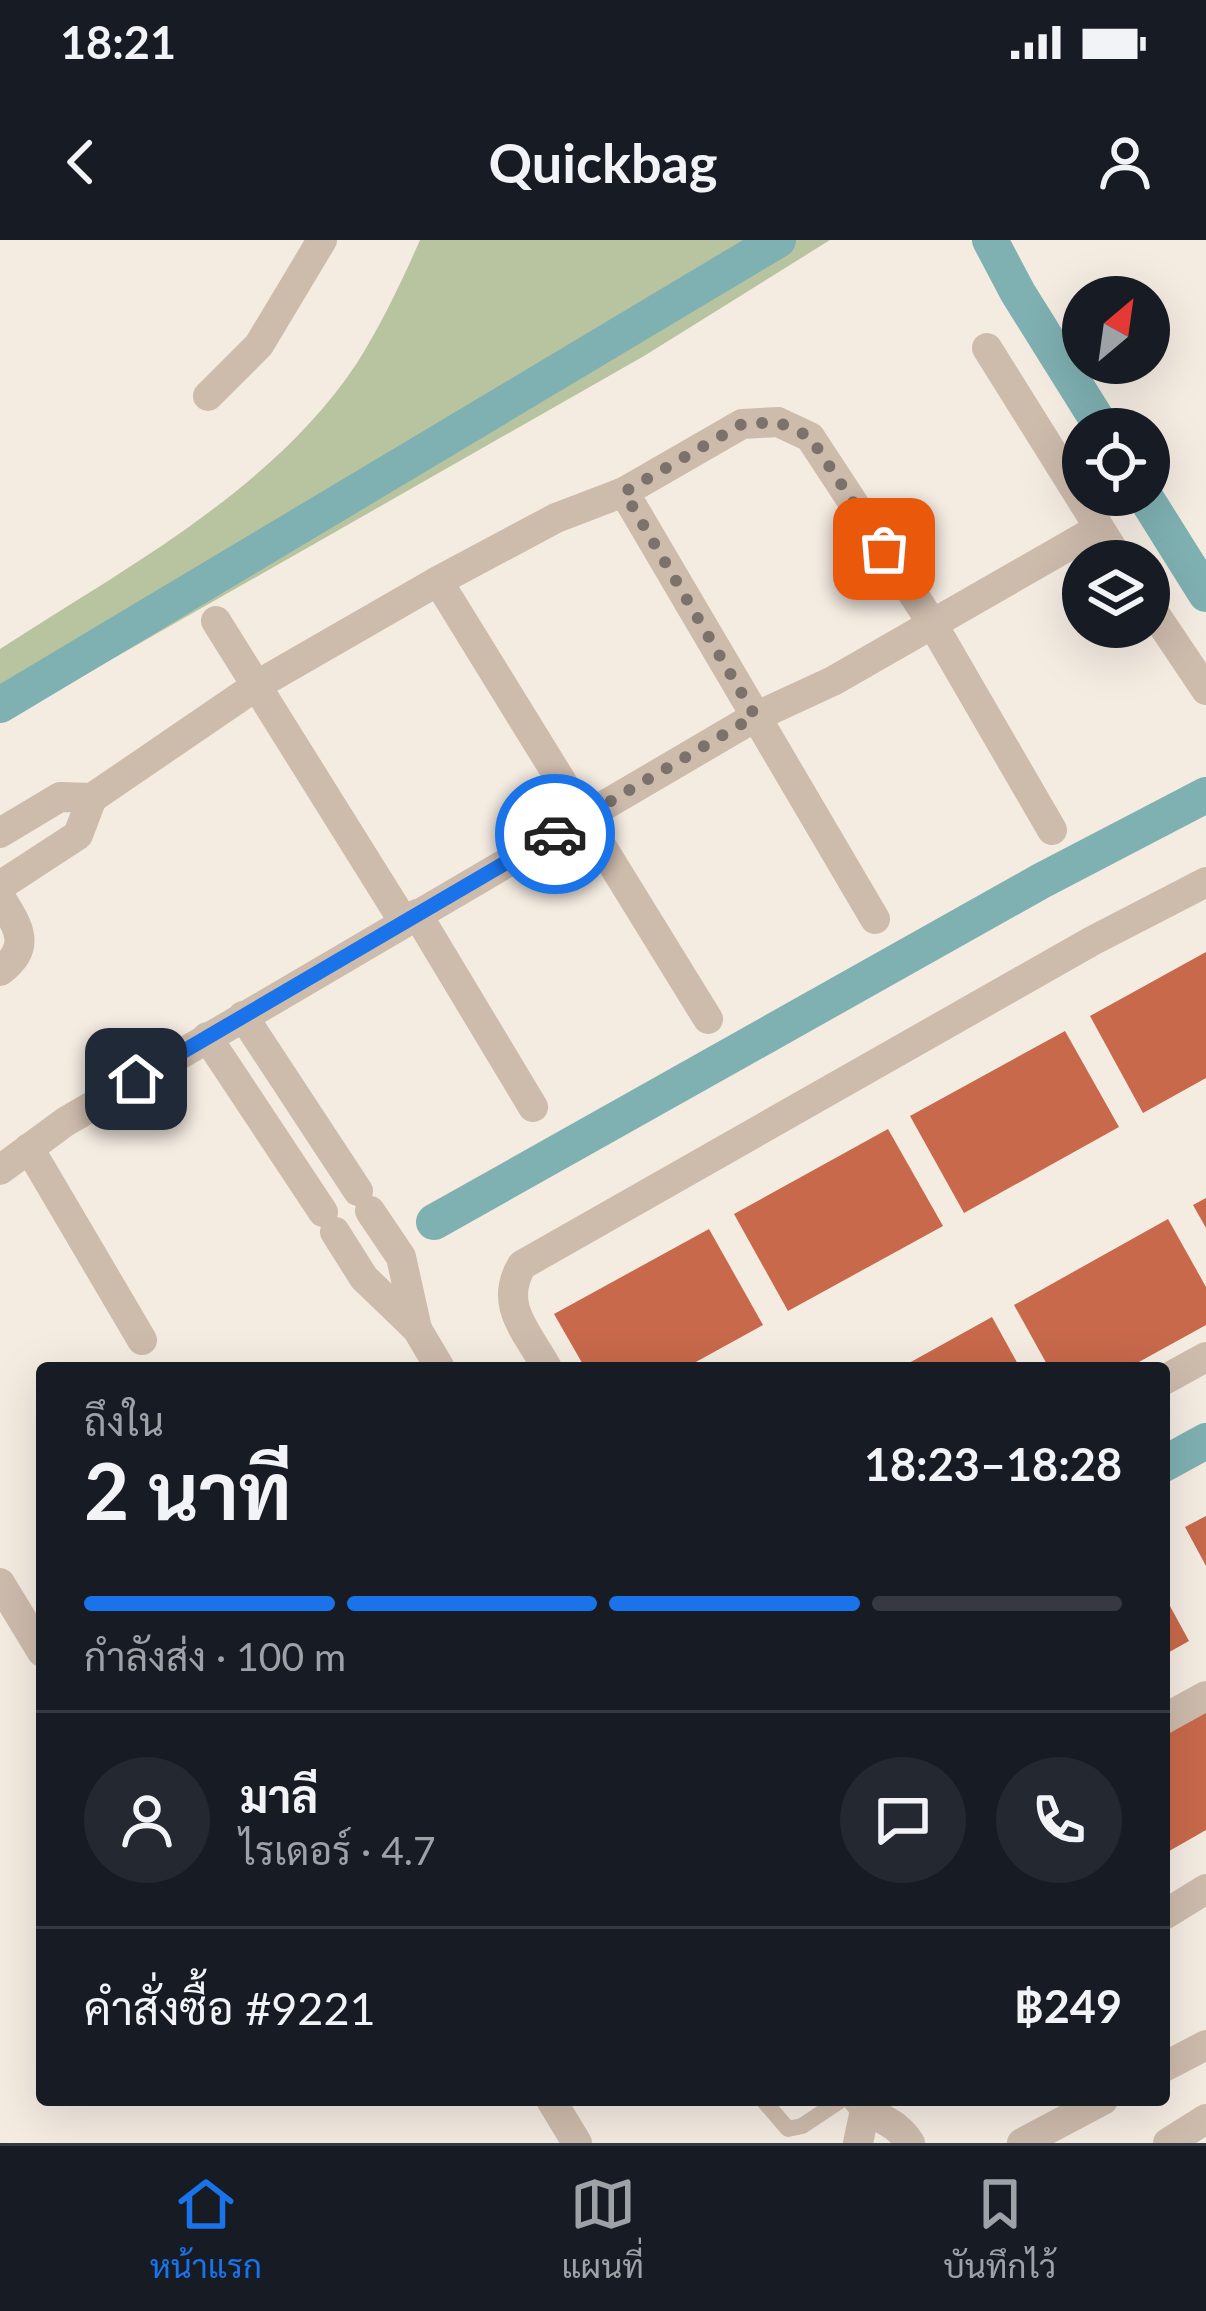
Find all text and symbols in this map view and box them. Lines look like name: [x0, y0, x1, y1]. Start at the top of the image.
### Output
text: 18:21: [60, 15, 176, 69]
icon: back: [48, 129, 114, 195]
icon: person: [1092, 129, 1158, 195]
text: Quickbag: [489, 130, 717, 195]
north arrow: [1062, 276, 1170, 384]
map controls: [1062, 276, 1170, 648]
button: locate: [1062, 408, 1170, 516]
pin: [833, 498, 935, 600]
icon: bag: [851, 516, 917, 582]
button: layers: [1062, 540, 1170, 648]
courier: [495, 774, 615, 894]
icon: car: [522, 801, 588, 867]
pin: [85, 1028, 187, 1130]
icon: home: [103, 1046, 169, 1112]
text: ถึงใน: [84, 1398, 164, 1444]
text: 18:23–18:28: [864, 1437, 1122, 1491]
text: 2 นาที: [84, 1443, 292, 1537]
text: กำลังส่ง · 100 m: [84, 1633, 346, 1679]
button: person: [84, 1757, 210, 1883]
button: chat: [840, 1757, 966, 1883]
button: phone: [996, 1757, 1122, 1883]
text: มาลี: [240, 1769, 318, 1823]
text: ไรเดอร์ · 4.7: [240, 1827, 436, 1873]
text: ฿249: [1013, 1979, 1122, 2033]
text: คำสั่งซื้อ #9221: [84, 1981, 376, 2035]
tab: หน้าแรก: [150, 2171, 262, 2286]
tab: แผนที่: [562, 2171, 644, 2286]
tab: บันทึกไว้: [943, 2171, 1056, 2286]

